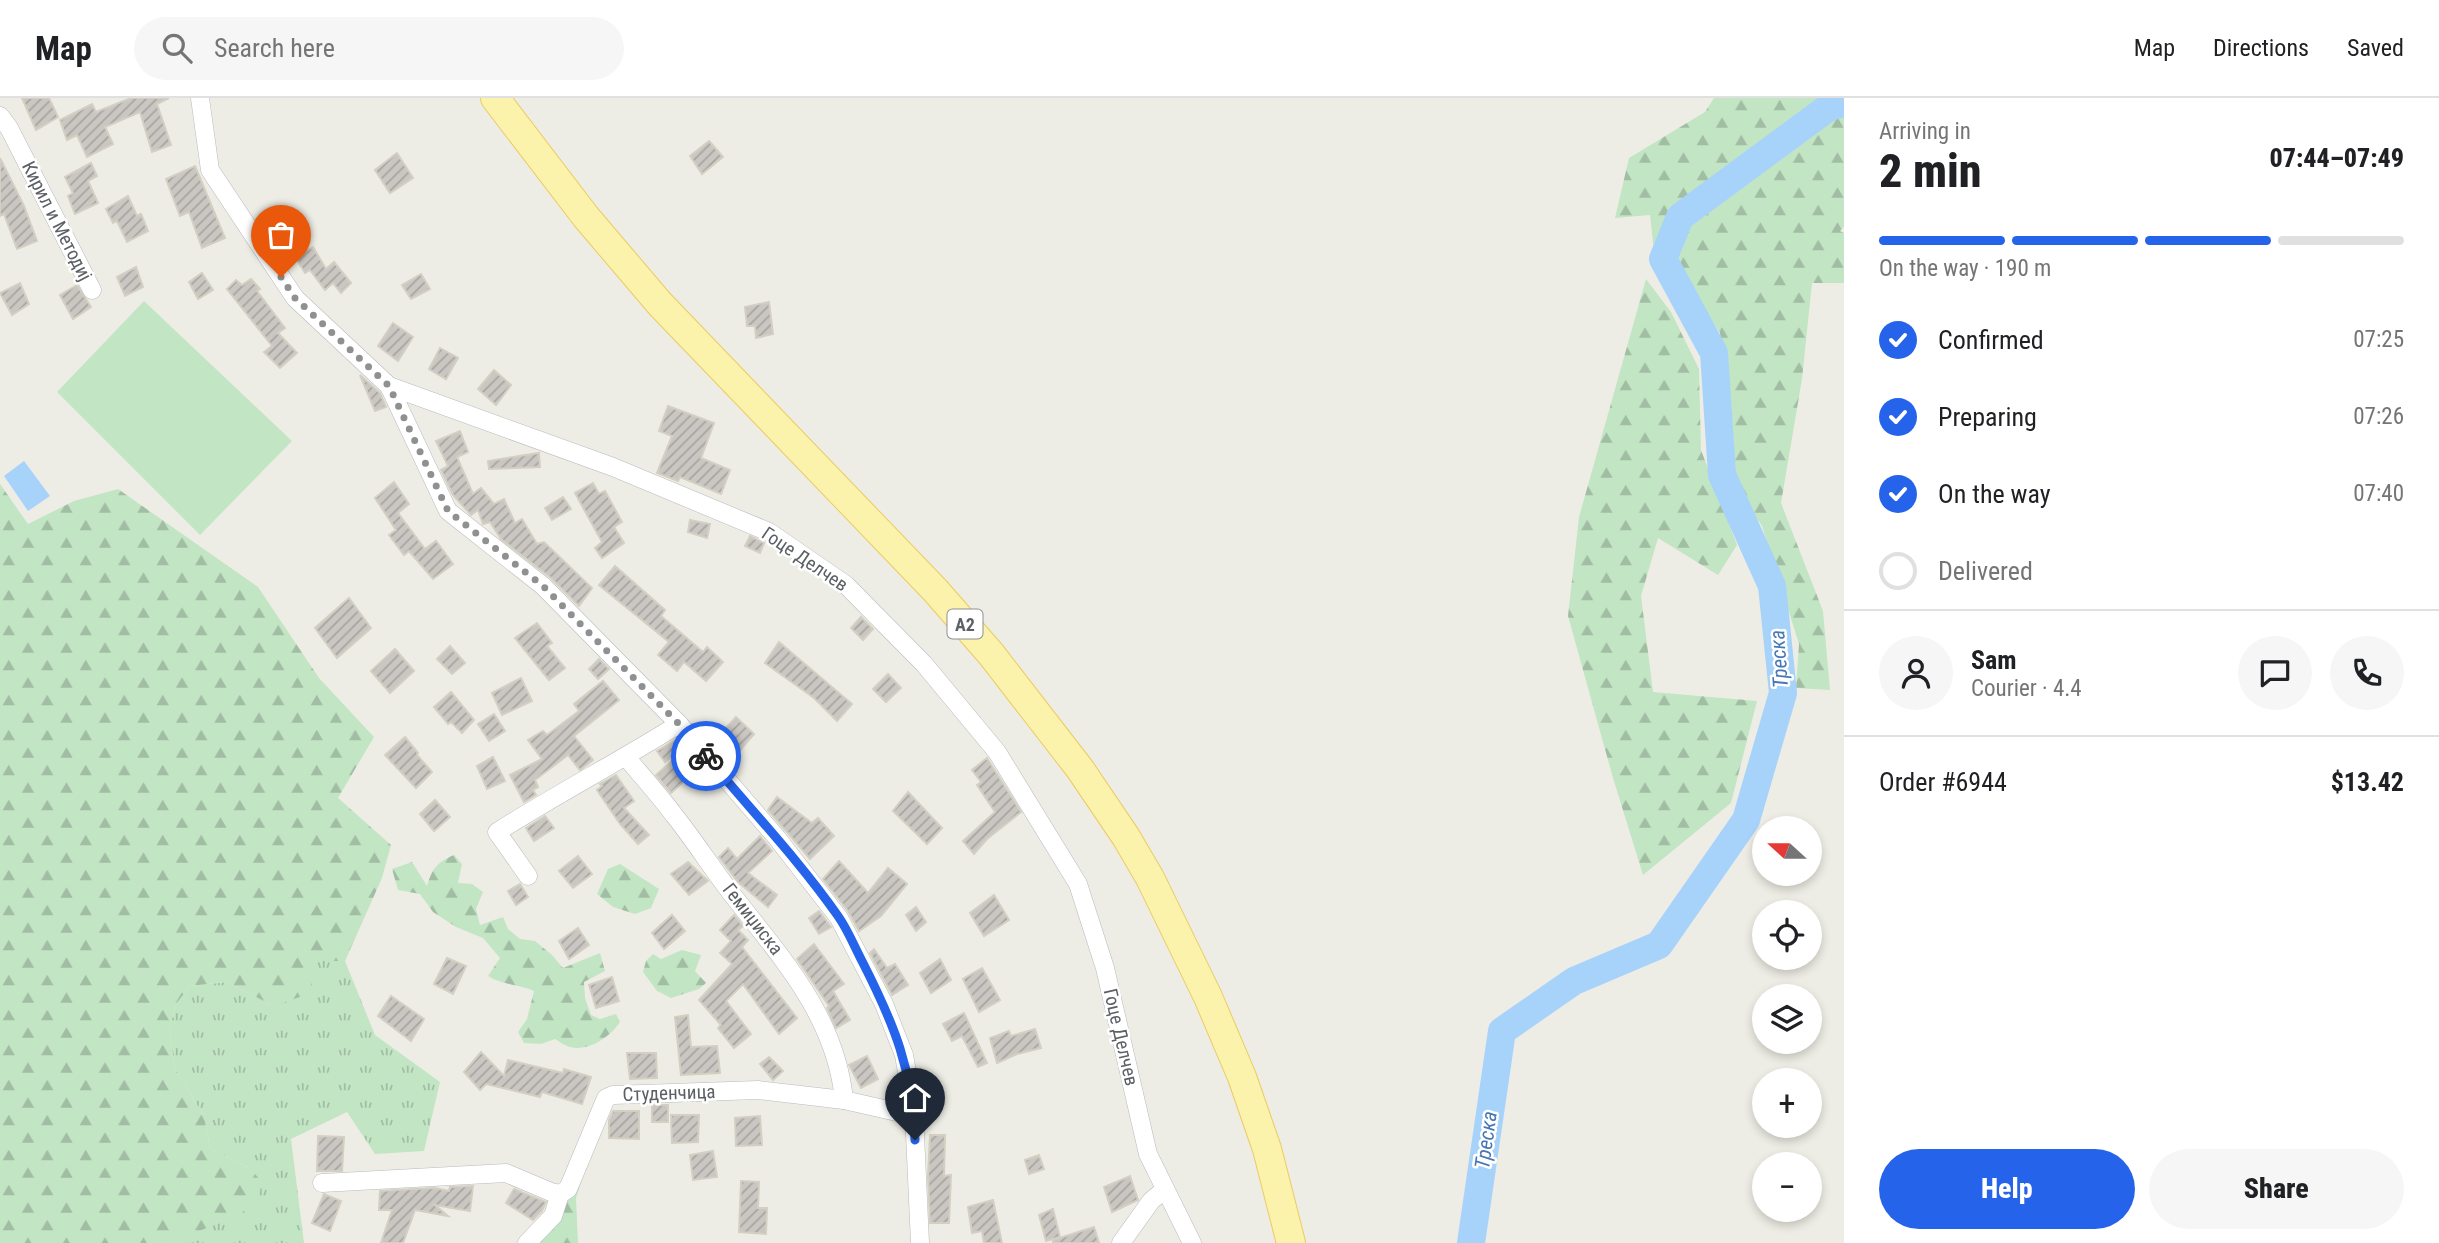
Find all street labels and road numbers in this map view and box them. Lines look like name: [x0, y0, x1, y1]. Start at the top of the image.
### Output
street label: Кирил и Методиј: [17, 157, 97, 285]
street label: Гоце Делчев: [758, 522, 852, 596]
road number: A2: [948, 610, 982, 638]
street label: Гемиџиска: [718, 879, 788, 959]
street label: Гоце Делчев: [1099, 986, 1143, 1088]
street label: Студенчица: [622, 1080, 716, 1106]

